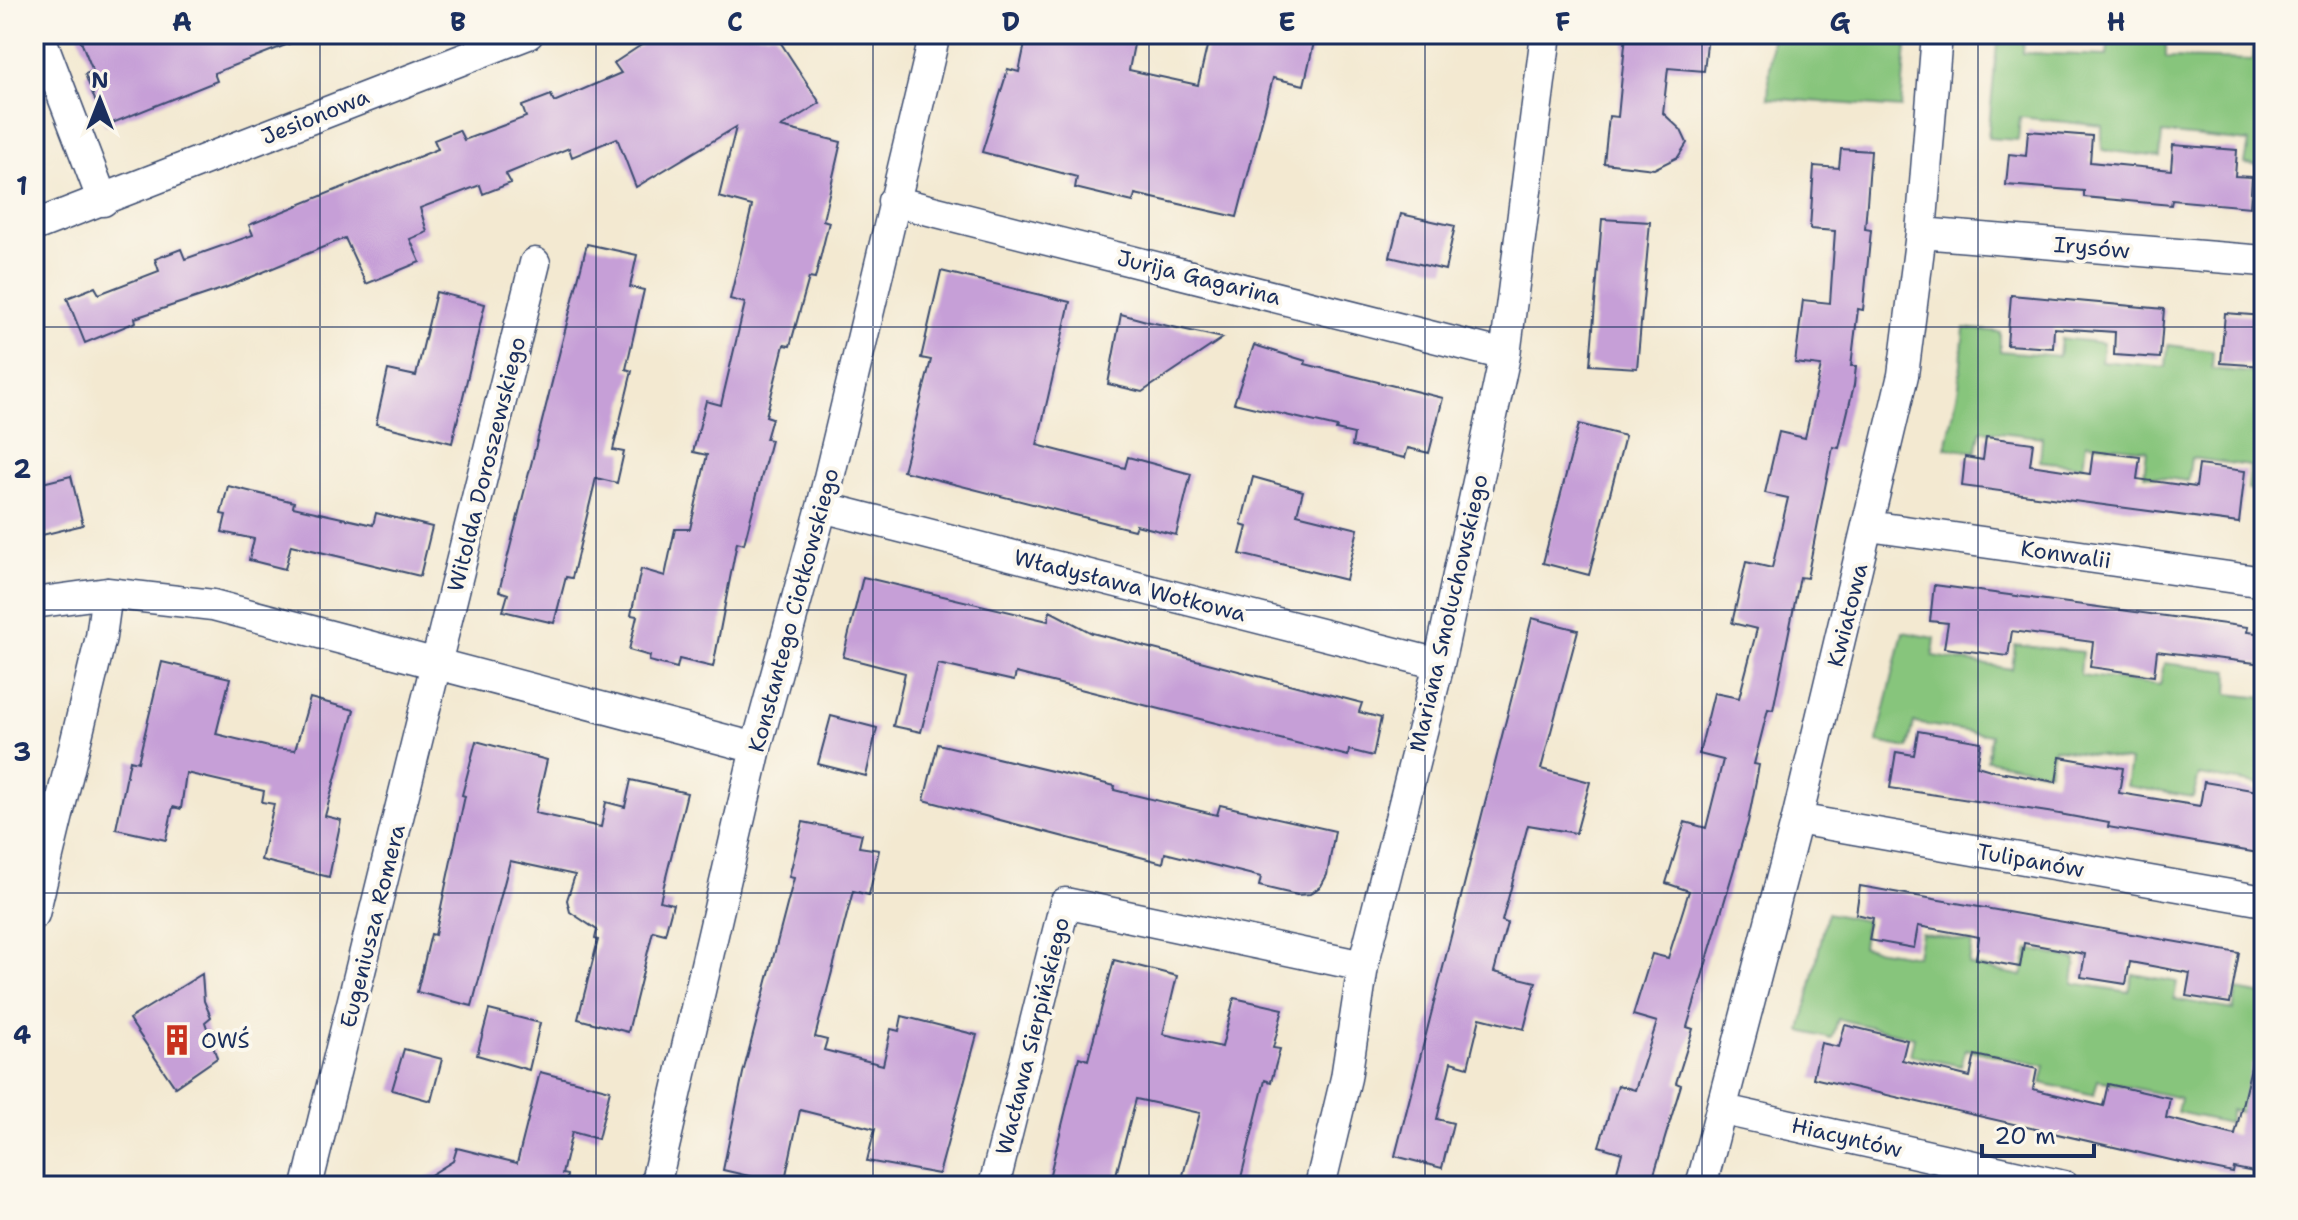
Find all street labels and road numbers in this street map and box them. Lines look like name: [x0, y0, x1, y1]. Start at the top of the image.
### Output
street label: Jesionowa: [257, 82, 374, 151]
street label: Irysów: [2053, 230, 2131, 265]
street label: Jurija Gagarina: [1114, 243, 1284, 312]
street label: Witolda Doroszewskiego: [441, 334, 532, 595]
street label: Konstantego Ciołkowskiego: [742, 465, 845, 755]
street label: Mariana Smoluchowskiego: [1402, 471, 1495, 755]
street label: Konwalii: [2019, 534, 2113, 575]
street label: Władysława Wołkowa: [1011, 543, 1249, 628]
street label: Kwiatowa: [1821, 560, 1874, 670]
street label: Eugeniusza Romera: [333, 821, 412, 1031]
street label: Tulipanów: [1975, 837, 2087, 884]
street label: Wacława Sierpińskiego: [989, 914, 1076, 1158]
street label: Hiacyntów: [1789, 1111, 1905, 1164]

